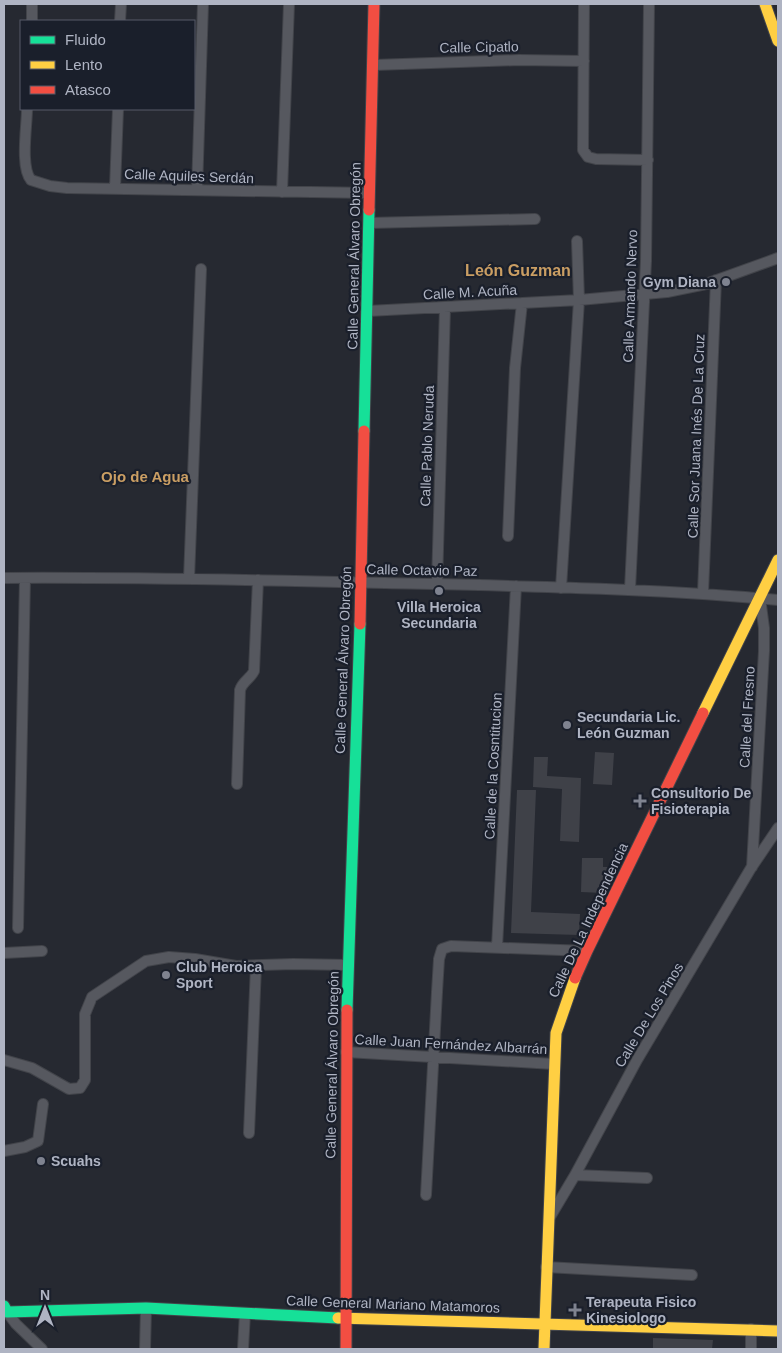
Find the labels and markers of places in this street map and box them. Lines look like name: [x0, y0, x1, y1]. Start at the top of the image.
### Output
place label: Gym Diana: [643, 274, 716, 290]
marker: Gym Diana: [720, 276, 732, 288]
marker: Villa Heroica Secundaria: [433, 585, 445, 597]
place label: Villa Heroica Secundaria: [397, 599, 481, 631]
place label: Secundaria Lic. León Guzman: [577, 709, 680, 741]
marker: Secundaria Lic. León Guzman: [561, 719, 573, 731]
place label: Consultorio De Fisioterapia: [651, 785, 752, 817]
marker: Consultorio De Fisioterapia: [633, 794, 647, 808]
place label: Club Heroica Sport: [176, 959, 263, 991]
marker: Club Heroica Sport: [160, 969, 172, 981]
place label: Scuahs: [51, 1153, 101, 1169]
marker: Scuahs: [35, 1155, 47, 1167]
place label: Terapeuta Fisico Kinesiologo: [586, 1294, 696, 1326]
marker: Terapeuta Fisico Kinesiologo: [568, 1303, 582, 1317]

